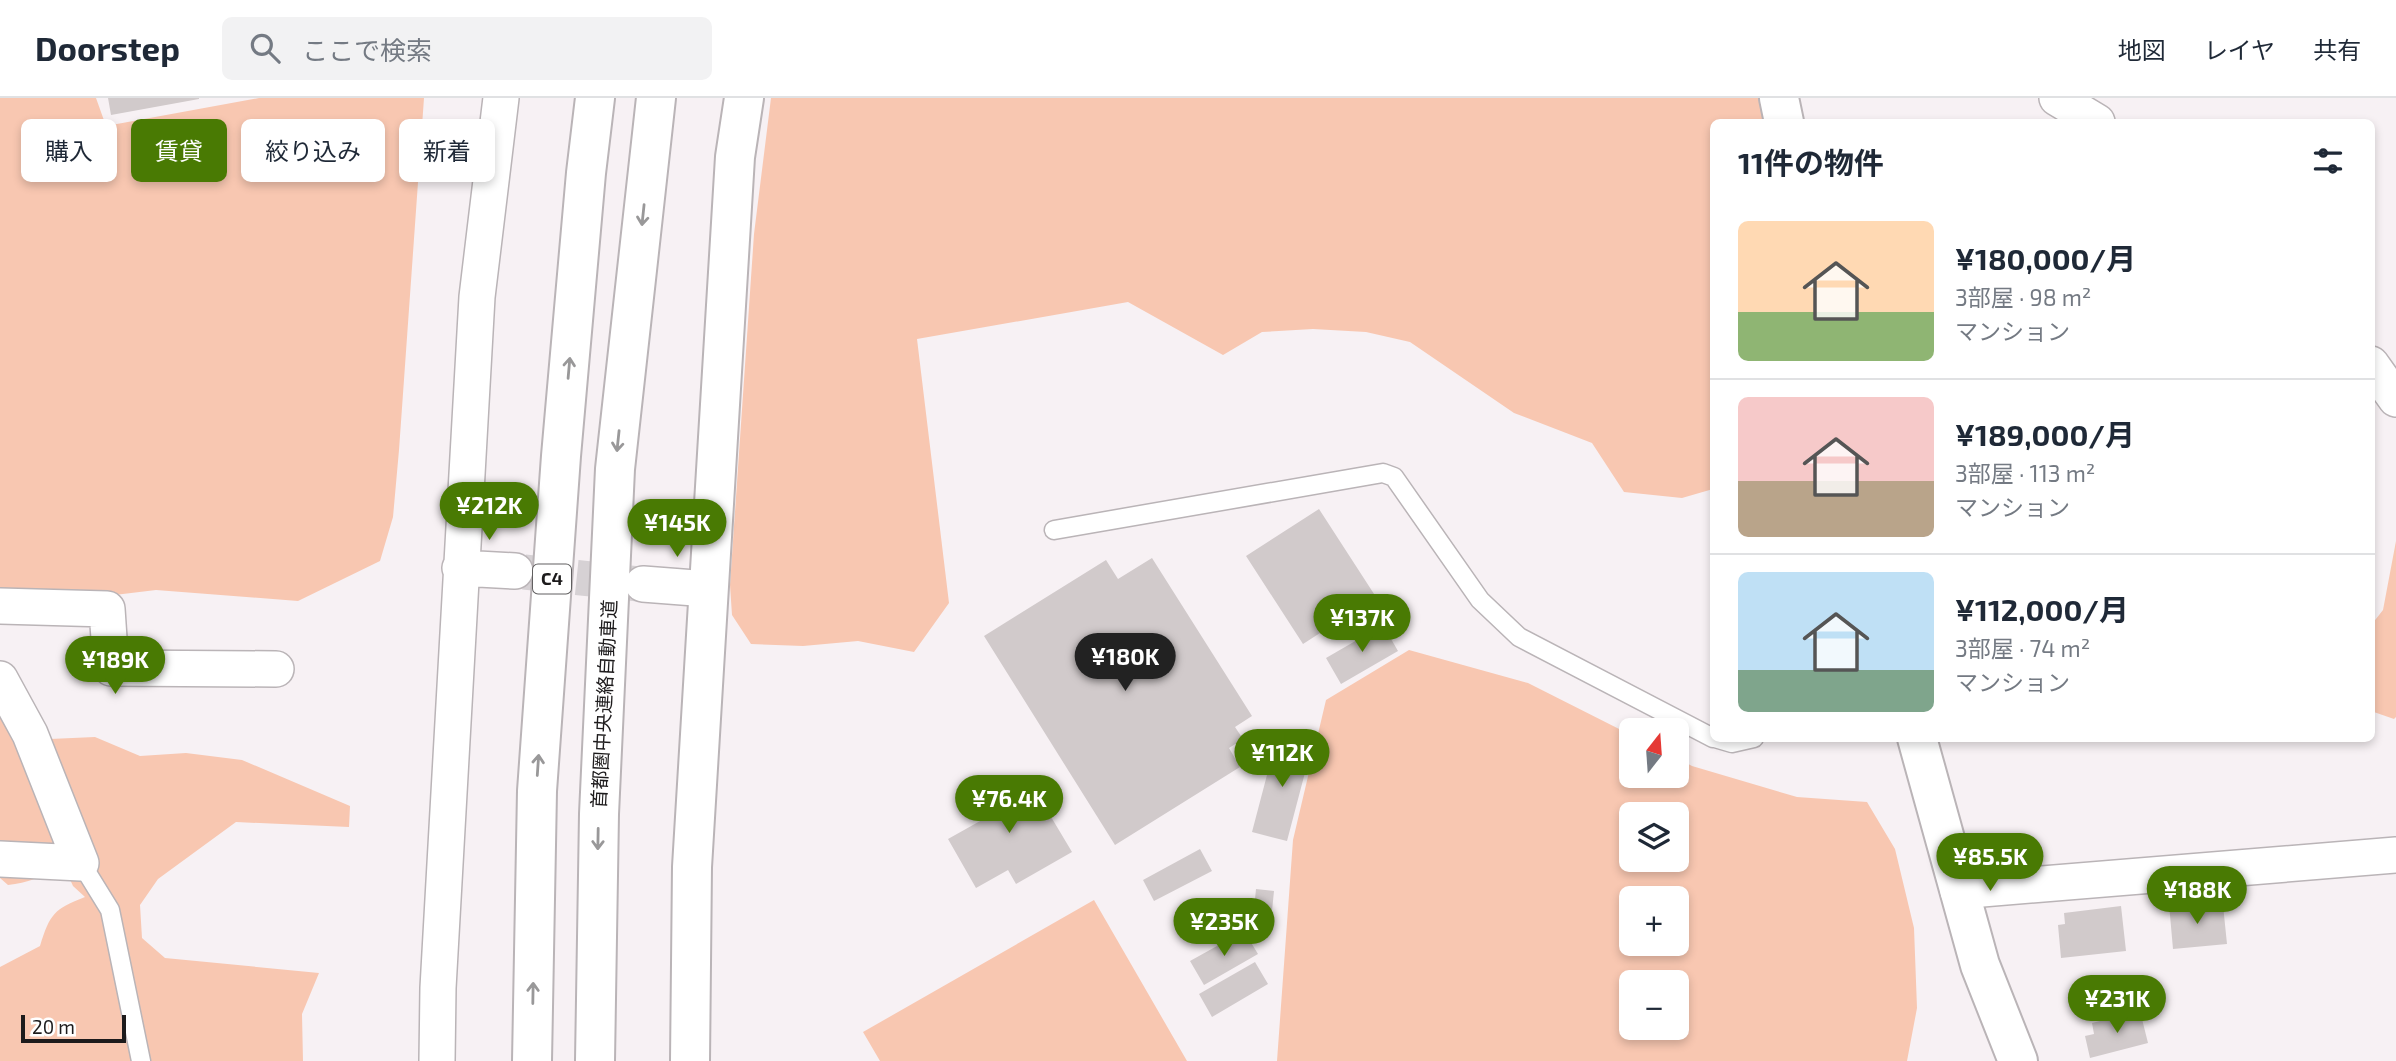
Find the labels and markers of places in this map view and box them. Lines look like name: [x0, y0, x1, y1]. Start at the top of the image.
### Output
pin: ¥212K: [440, 482, 538, 542]
pin: ¥145K: [628, 500, 726, 559]
pin: ¥137K: [1313, 594, 1411, 654]
pin: ¥180K: [1076, 634, 1174, 693]
pin: ¥189K: [66, 636, 164, 696]
pin: ¥112K: [1233, 730, 1331, 789]
pin: ¥76.4K: [952, 776, 1066, 835]
pin: ¥85.5K: [1933, 834, 2047, 893]
pin: ¥188K: [2148, 866, 2246, 926]
pin: ¥235K: [1175, 898, 1273, 958]
pin: ¥231K: [2068, 976, 2166, 1035]

